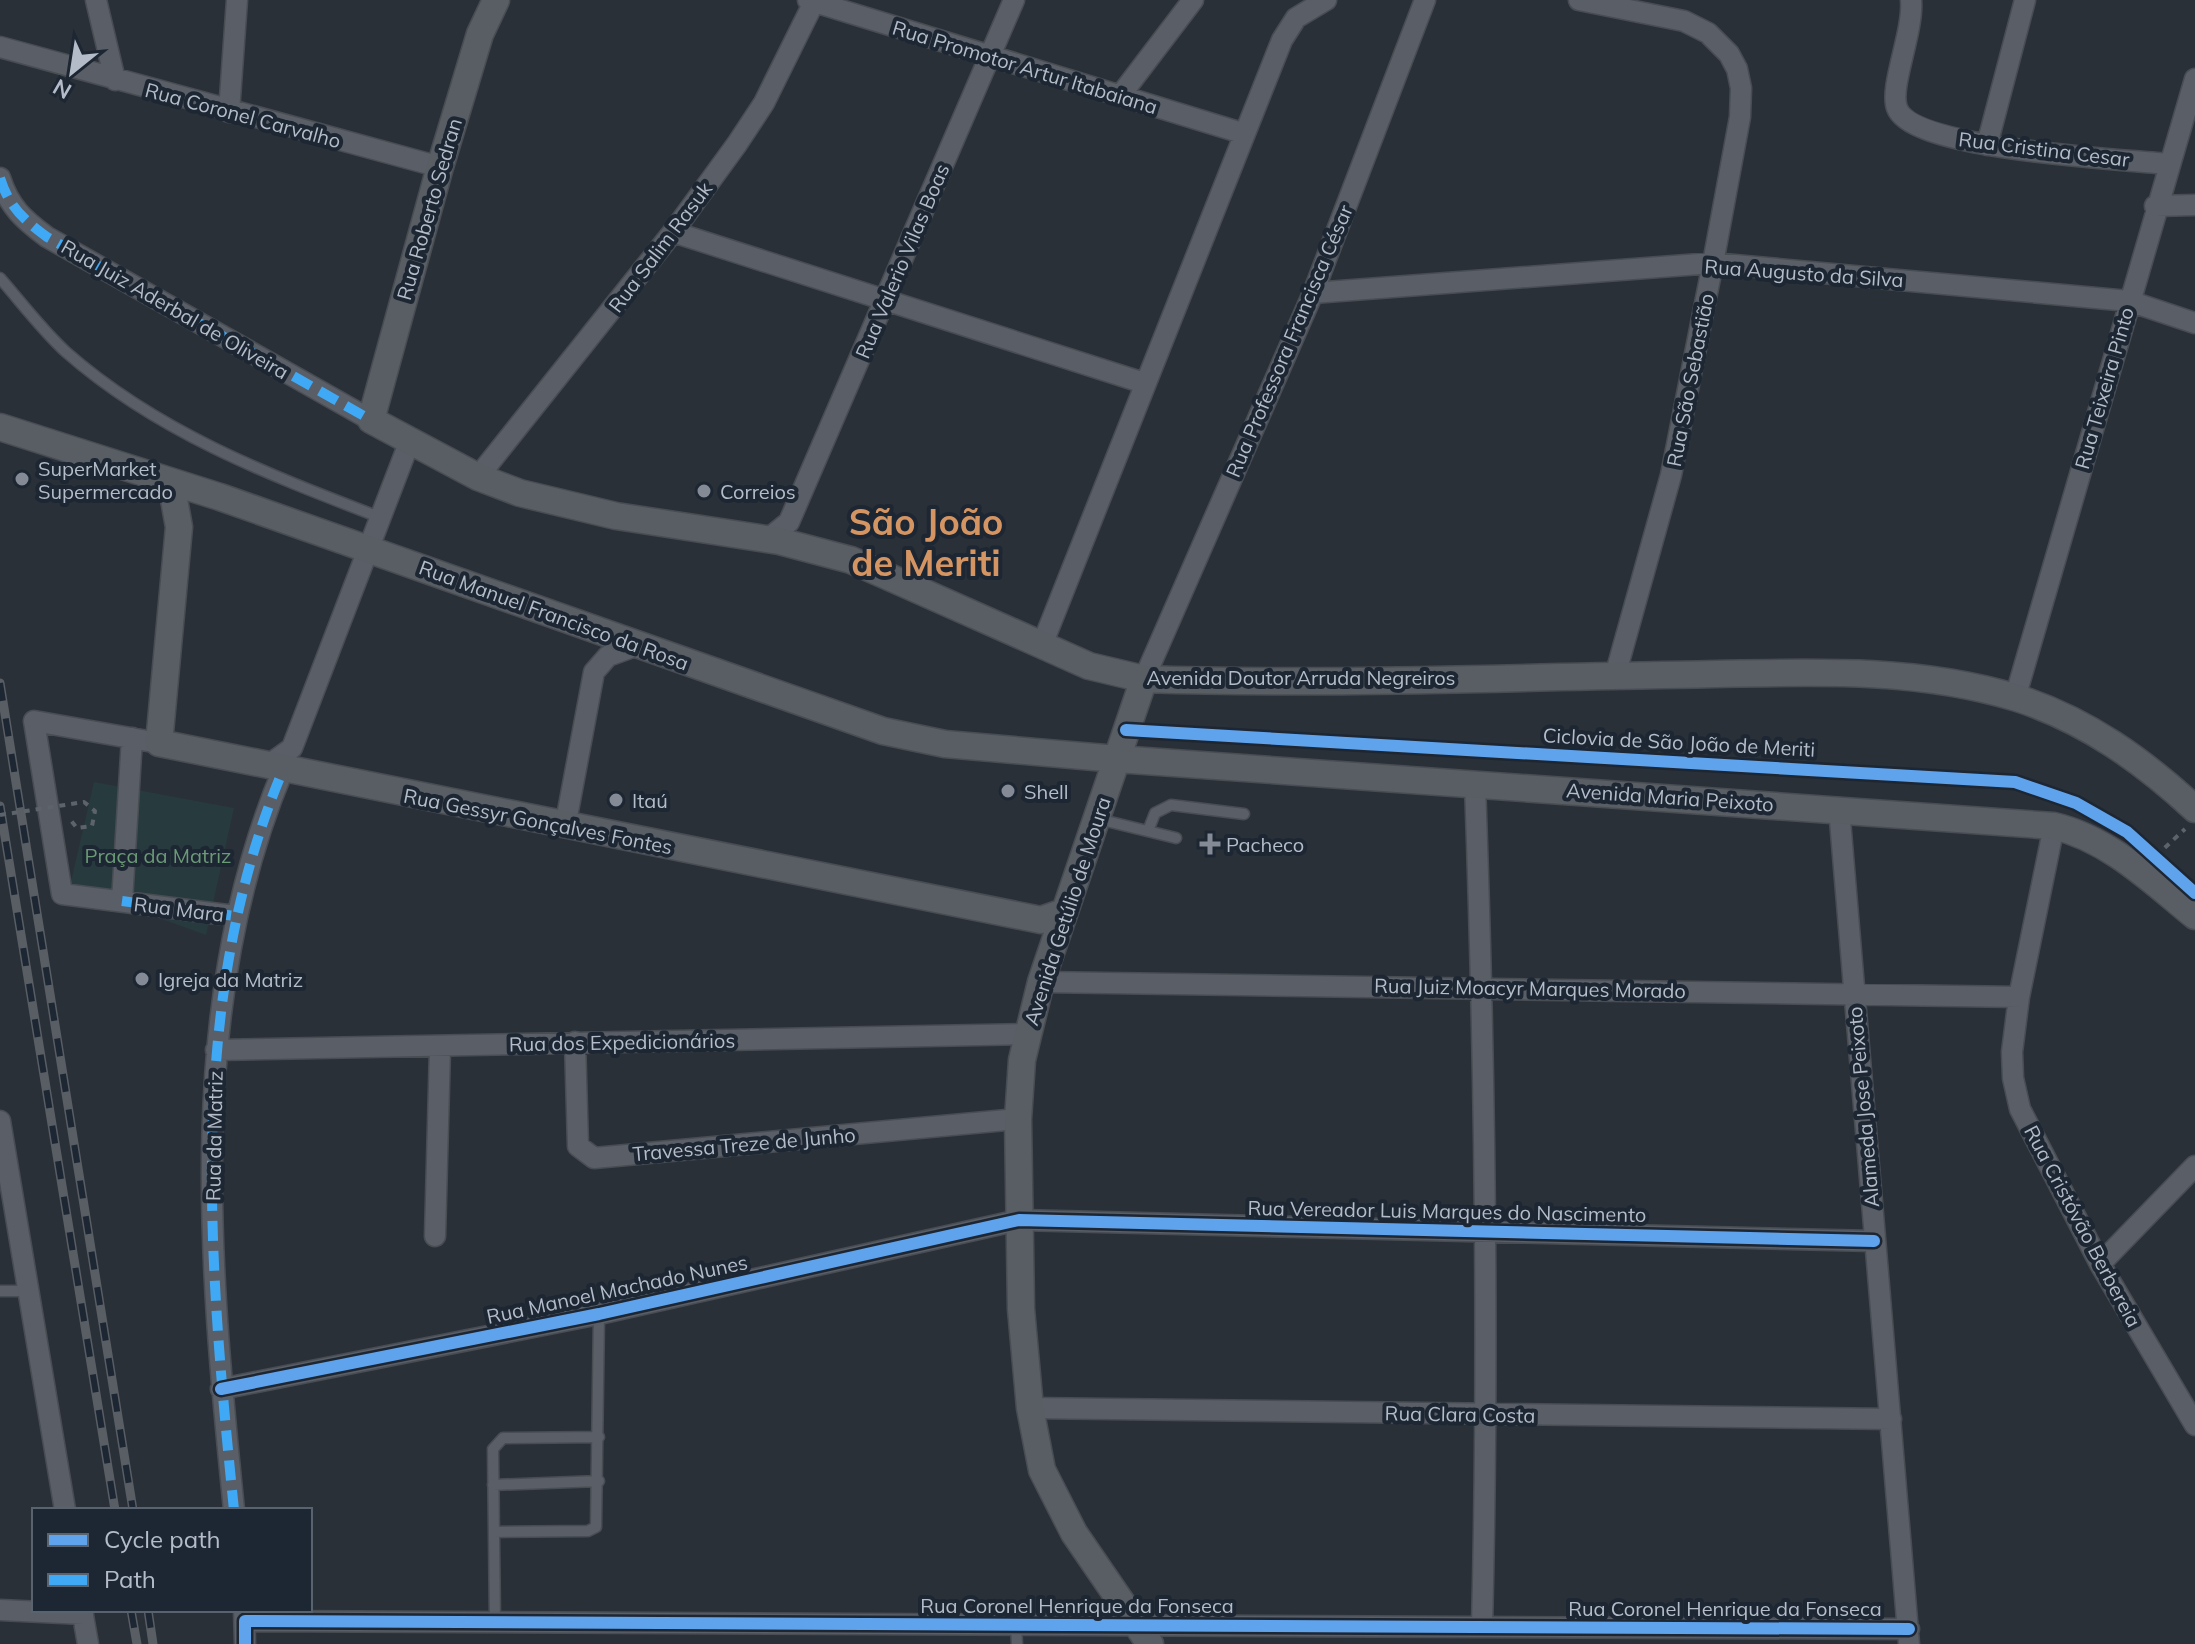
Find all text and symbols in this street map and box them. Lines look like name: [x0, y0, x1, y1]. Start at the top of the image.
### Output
street label: Rua Promotor Artur Itabaiana: [889, 15, 1161, 119]
north arrow: [32, 32, 112, 112]
text: N: [48, 73, 76, 106]
street label: Rua Coronel Carvalho: [142, 77, 344, 153]
street label: Rua Roberto Sedran: [391, 115, 467, 303]
street label: Rua Cristina Cesar: [1957, 126, 2132, 172]
street label: Rua Valerio Vilas Boas: [850, 160, 954, 362]
street label: Rua Salim Rasuk: [603, 176, 718, 317]
street label: Rua Professora Francisca César: [1220, 200, 1358, 481]
street label: Rua Juiz Aderbal de Oliveira: [57, 234, 293, 384]
street label: Rua Augusto da Silva: [1704, 254, 1904, 292]
street label: Rua São Sebastião: [1661, 291, 1719, 469]
street label: Rua Teixeira Pinto: [2069, 304, 2139, 472]
place label: SuperMarket Supermercado: [38, 456, 173, 504]
marker: SuperMarket Supermercado: [13, 470, 31, 488]
place label: Correios: [720, 479, 796, 504]
marker: Correios: [695, 482, 713, 500]
district label: São João de Meriti: [849, 499, 1003, 585]
street label: Rua Manuel Francisco da Rosa: [416, 555, 692, 675]
street label: Avenida Doutor Arruda Negreiros: [1146, 665, 1456, 690]
street label: Ciclovia de São João de Meriti: [1542, 722, 1816, 762]
street label: Avenida Maria Peixoto: [1565, 777, 1775, 817]
place label: Shell: [1024, 779, 1069, 804]
marker: Shell: [999, 782, 1017, 800]
street label: Rua Gessyr Gonçalves Fontes: [401, 783, 675, 859]
place label: Itaú: [632, 788, 668, 813]
marker: Itaú: [607, 791, 625, 809]
street label: Avenida Getúlio de Moura: [1018, 794, 1116, 1028]
place label: Pacheco: [1226, 832, 1304, 857]
marker: Pacheco: [1201, 835, 1219, 853]
park label: Praça da Matriz: [85, 843, 231, 868]
street label: Rua Mara: [132, 891, 226, 927]
place label: Igreja da Matriz: [158, 967, 303, 992]
marker: Igreja da Matriz: [133, 970, 151, 988]
street label: Rua Juiz Moacyr Marques Morado: [1374, 973, 1686, 1003]
street label: Alameda Jose Peixoto: [1842, 1006, 1884, 1208]
street label: Rua dos Expedicionários: [509, 1028, 735, 1056]
street label: Rua da Matriz: [200, 1071, 228, 1201]
street label: Rua Cristóvão Berbereia: [2019, 1121, 2147, 1331]
street label: Travessa Treze de Junho: [631, 1122, 857, 1166]
street label: Rua Vereador Luis Marques do Nascimento: [1247, 1195, 1647, 1227]
street label: Rua Manoel Machado Nunes: [484, 1249, 750, 1329]
street label: Rua Clara Costa: [1384, 1400, 1536, 1428]
legend: [32, 1508, 312, 1612]
text: Cycle path: [104, 1524, 221, 1554]
text: Path: [104, 1564, 156, 1594]
street label: Rua Coronel Henrique da Fonseca: [920, 1593, 1234, 1618]
street label: Rua Coronel Henrique da Fonseca: [1568, 1596, 1882, 1621]

